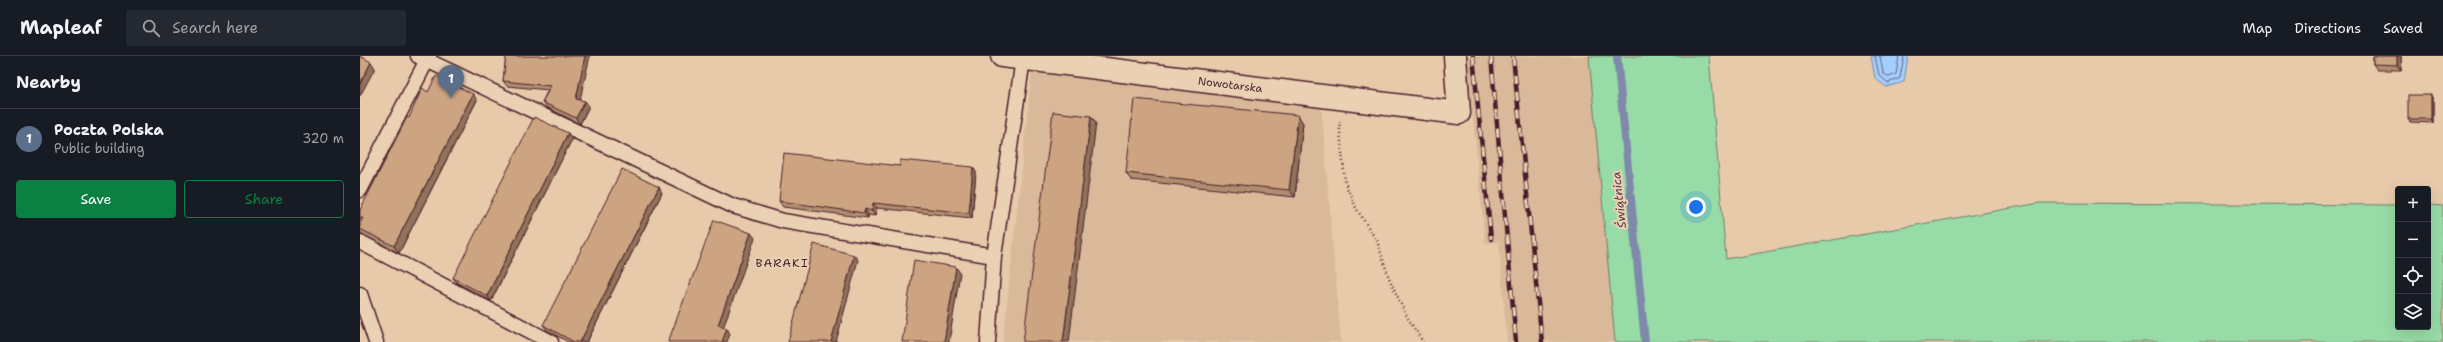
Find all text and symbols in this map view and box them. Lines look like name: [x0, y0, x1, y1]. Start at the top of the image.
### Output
search box: [126, 10, 406, 46]
text: Mapleaf: [20, 15, 102, 40]
icon: search: [140, 17, 162, 39]
text: Search here: [172, 18, 258, 38]
text: Map: [2243, 19, 2273, 37]
text: Directions: [2295, 19, 2361, 37]
text: Saved: [2383, 19, 2423, 37]
pin: 1: [438, 65, 464, 98]
text: Nearby: [16, 71, 81, 93]
street label: Nowotarska: [1197, 73, 1264, 96]
text: Poczta Polska: [54, 120, 164, 140]
text: 1: [26, 130, 32, 147]
text: 320 m: [302, 130, 344, 147]
text: Public building: [54, 140, 145, 157]
water label: Świątnica: [1608, 171, 1630, 229]
button: Save: [16, 180, 176, 218]
button: Share: [184, 180, 344, 218]
map controls: [2395, 186, 2431, 330]
button: +: [2395, 186, 2431, 222]
your location: [1686, 197, 1706, 217]
button: −: [2395, 222, 2431, 258]
district label: BARAKI: [755, 255, 809, 271]
button: locate: [2395, 258, 2431, 294]
button: layers: [2395, 294, 2431, 330]

